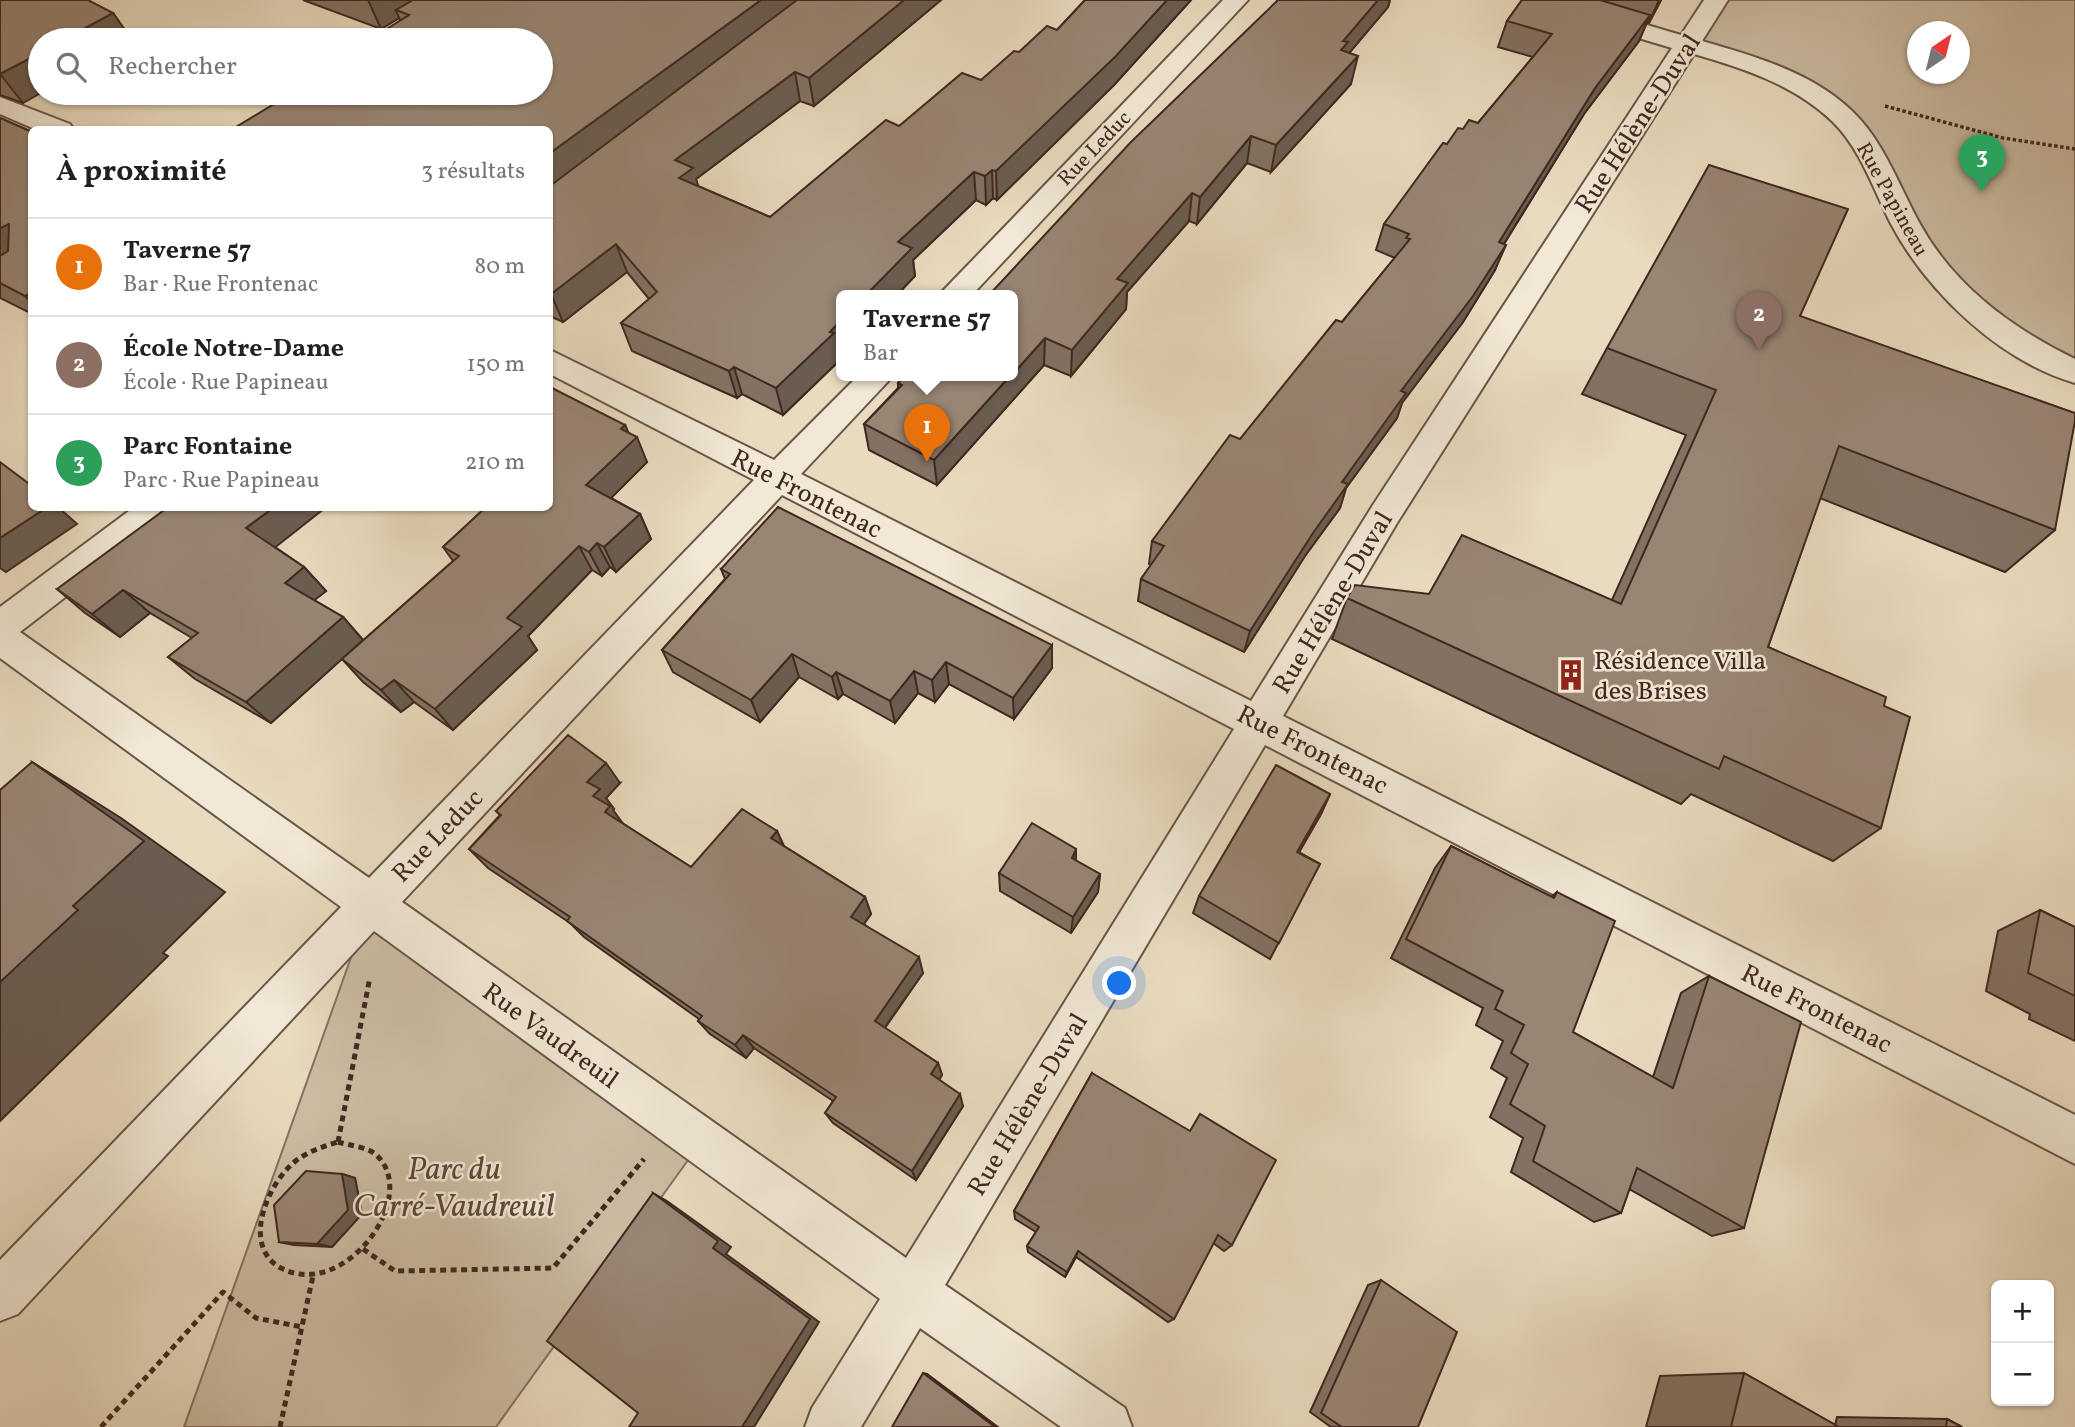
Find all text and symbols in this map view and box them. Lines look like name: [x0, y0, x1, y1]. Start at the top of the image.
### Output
north arrow: [1907, 21, 1970, 84]
street label: Rue Hélène-Duval: [1567, 27, 1710, 221]
search box: [28, 28, 553, 105]
icon: search: [52, 48, 90, 86]
text: Rechercher: [108, 49, 237, 85]
street label: Rue Leduc: [1052, 105, 1139, 193]
pin: 3: [1959, 134, 2005, 192]
street label: Rue Papineau: [1848, 138, 1935, 262]
text: À proximité: [56, 151, 227, 193]
text: 3 résultats: [421, 156, 525, 188]
text: Taverne 57: [123, 233, 251, 269]
text: 1: [74, 251, 84, 283]
text: 80 m: [475, 251, 525, 283]
text: Bar · Rue Frontenac: [123, 269, 318, 301]
popup: [836, 290, 1018, 381]
pin: 2: [1736, 292, 1782, 350]
text: Taverne 57: [863, 302, 991, 338]
text: École Notre-Dame: [123, 331, 344, 367]
text: Bar: [863, 338, 898, 370]
text: 2: [73, 349, 85, 381]
text: 150 m: [467, 349, 525, 381]
text: École · Rue Papineau: [123, 367, 329, 399]
pin: 1: [904, 404, 950, 462]
text: Parc Fontaine: [123, 429, 292, 465]
street label: Rue Frontenac: [724, 441, 888, 548]
text: 3: [73, 447, 85, 479]
text: 210 m: [465, 447, 525, 479]
text: Parc · Rue Papineau: [123, 465, 320, 497]
street label: Rue Hélène-Duval: [1265, 505, 1403, 701]
place label: Résidence Villa des Brises: [1594, 644, 1766, 710]
building icon: Résidence Villa des Brises: [1554, 658, 1588, 692]
street label: Rue Frontenac: [1230, 697, 1394, 804]
street label: Rue Leduc: [385, 782, 492, 891]
street label: Rue Frontenac: [1734, 956, 1898, 1063]
your location: [1102, 966, 1136, 1000]
street label: Rue Vaudreuil: [474, 975, 625, 1098]
street label: Rue Hélène-Duval: [960, 1007, 1098, 1203]
park label: Parc du Carré-Vaudreuil: [354, 1149, 554, 1230]
map controls: [1991, 1280, 2054, 1406]
button: +: [1991, 1280, 2054, 1343]
button: −: [1991, 1343, 2054, 1406]

